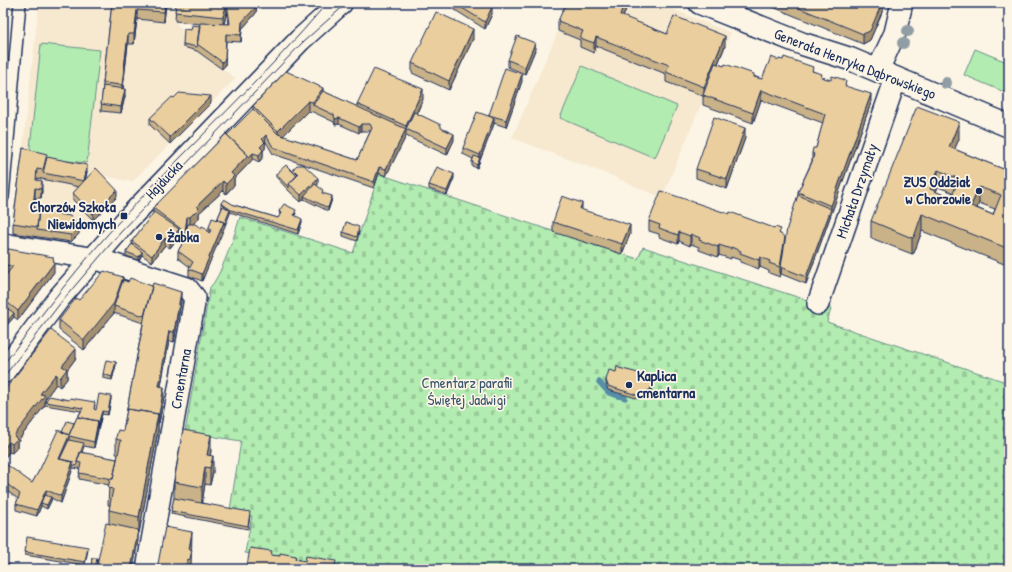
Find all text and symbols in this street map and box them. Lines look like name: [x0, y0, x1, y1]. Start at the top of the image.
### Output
street label: Generała Henryka Dąbrowskiego: [771, 23, 939, 104]
street label: Michała Drzymały: [830, 141, 883, 241]
street label: Hajducka: [140, 156, 187, 204]
place label: ZUS Oddział w Chorzowie: [903, 171, 971, 209]
marker: ZUS Oddział w Chorzowie: [974, 186, 984, 196]
place label: Chorzów Szkoła Niewidomych: [30, 196, 117, 235]
marker: Chorzów Szkoła Niewidomych: [119, 211, 129, 221]
place label: Żabka: [167, 226, 199, 247]
marker: Żabka: [154, 232, 164, 242]
street label: Cmentarna: [165, 347, 196, 411]
place label: Kaplica cmentarna: [637, 365, 695, 403]
park label: Cmentarz parafii Świętej Jadwigi: [421, 372, 513, 410]
marker: Kaplica cmentarna: [624, 380, 634, 390]

